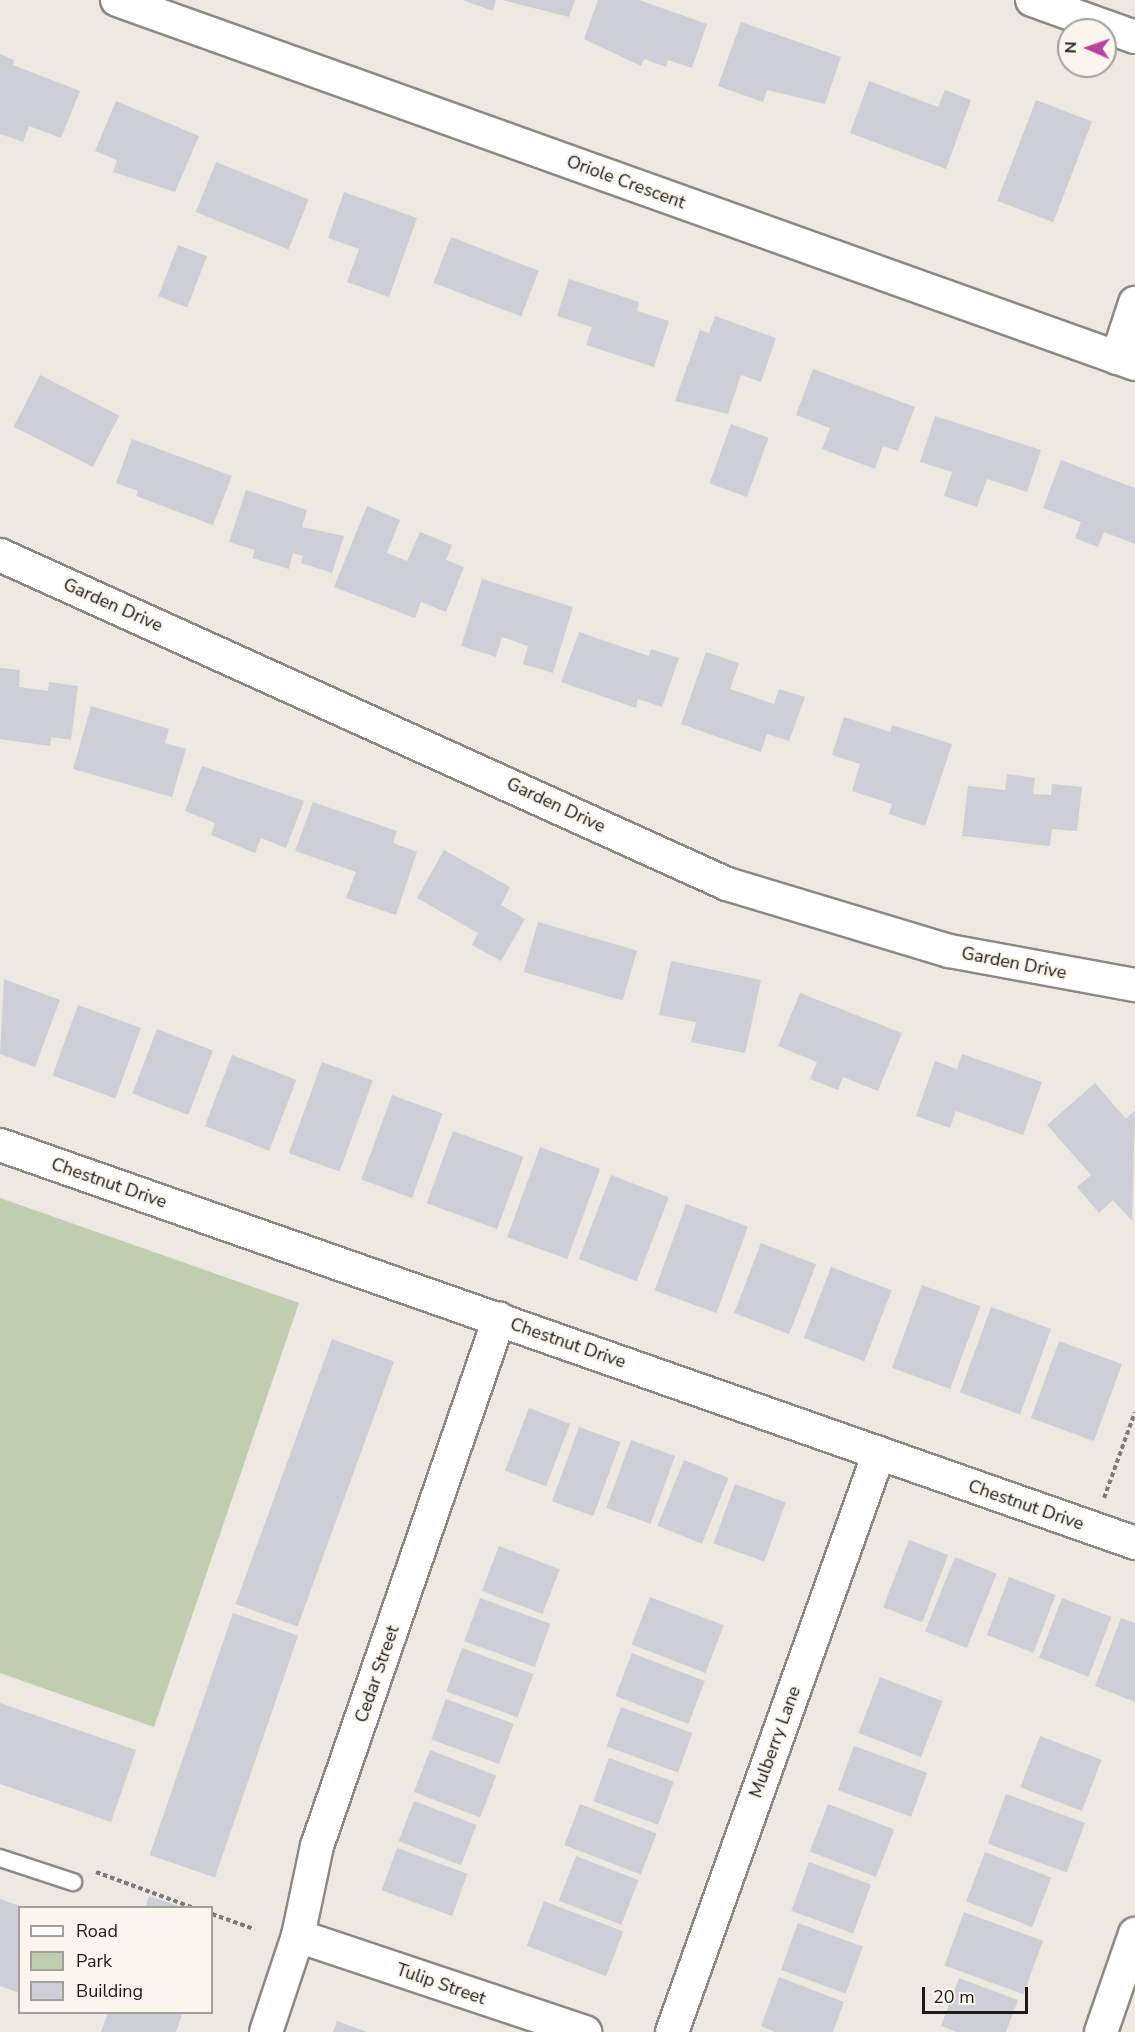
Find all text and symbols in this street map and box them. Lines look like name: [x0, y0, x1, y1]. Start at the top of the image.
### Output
north arrow: [1057, 18, 1117, 78]
text: N: [1060, 41, 1082, 54]
street label: Oriole Crescent: [564, 151, 688, 213]
street label: Garden Drive: [60, 573, 166, 637]
street label: Garden Drive: [503, 773, 609, 837]
street label: Garden Drive: [960, 942, 1068, 984]
street label: Chestnut Drive: [48, 1153, 170, 1213]
street label: Chestnut Drive: [507, 1313, 629, 1373]
street label: Chestnut Drive: [965, 1475, 1087, 1535]
street label: Cedar Street: [350, 1623, 404, 1725]
street label: Mulberry Lane: [745, 1683, 805, 1801]
legend: [18, 1906, 213, 2014]
text: Road: [76, 1919, 118, 1943]
text: Park: [76, 1949, 112, 1973]
street label: Tulip Street: [393, 1959, 489, 2009]
scale bar: [925, 1975, 1032, 2013]
text: Building: [76, 1979, 143, 2003]
text: 20 m: [933, 1985, 975, 2009]

